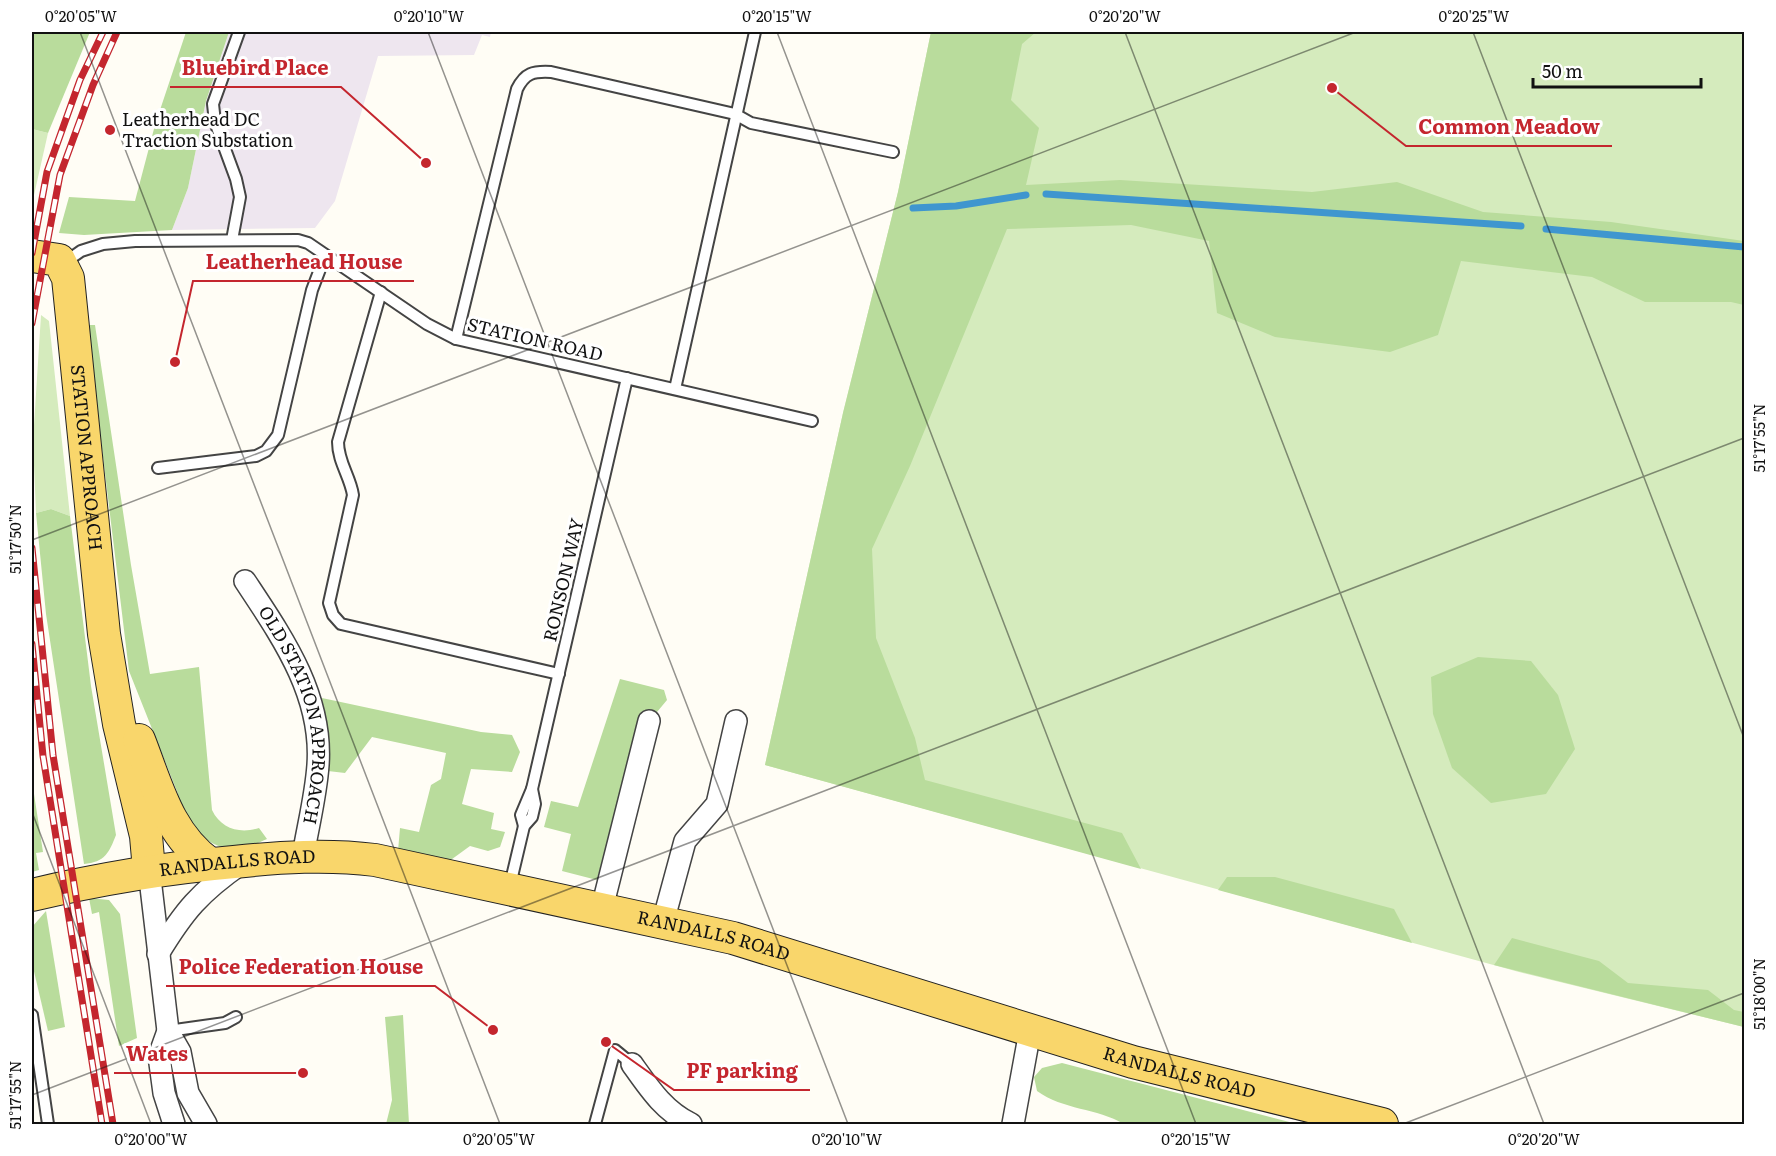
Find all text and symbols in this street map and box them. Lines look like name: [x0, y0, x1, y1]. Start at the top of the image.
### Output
text: 0°20'05"W: [45, 4, 118, 27]
text: 0°20'10"W: [394, 4, 465, 27]
text: 0°20'15"W: [742, 4, 812, 27]
text: 0°20'20"W: [1089, 4, 1162, 27]
text: 0°20'25"W: [1439, 4, 1510, 27]
callout: Bluebird Place: [170, 49, 341, 87]
text: Bluebird Place: [181, 51, 329, 81]
scale bar: [1533, 51, 1701, 89]
text: 50 m: [1542, 57, 1583, 84]
place label: Leatherhead DC Traction Substation: [122, 105, 293, 153]
callout: Common Meadow: [1406, 108, 1612, 146]
text: Common Meadow: [1418, 110, 1600, 140]
marker: Leatherhead DC Traction Substation: [103, 123, 117, 137]
callout: Leatherhead House: [193, 243, 414, 281]
text: Leatherhead House: [206, 245, 402, 275]
street label: STATION ROAD: [465, 310, 606, 367]
street label: STATION APPROACH: [65, 363, 111, 552]
text: 51°17'55"N: [1747, 403, 1770, 473]
text: 51°17'50"N: [3, 504, 26, 574]
street label: RONSON WAY: [535, 515, 590, 644]
street label: OLD STATION APPROACH: [253, 600, 333, 827]
street label: RANDALLS ROAD: [157, 842, 316, 882]
street label: RANDALLS ROAD: [635, 902, 794, 967]
callout: Police Federation House: [166, 948, 435, 986]
text: Police Federation House: [179, 950, 423, 980]
text: 51°18'00"N: [1747, 958, 1770, 1030]
callout: Wates: [114, 1035, 200, 1073]
text: Wates: [126, 1037, 188, 1067]
street label: RANDALLS ROAD: [1100, 1039, 1259, 1104]
callout: PF parking: [674, 1052, 810, 1090]
text: PF parking: [686, 1054, 799, 1084]
text: 51°17'55"N: [3, 1060, 26, 1130]
text: 0°20'00"W: [115, 1127, 188, 1150]
text: 0°20'05"W: [463, 1127, 536, 1150]
text: 0°20'10"W: [812, 1127, 883, 1150]
text: 0°20'15"W: [1161, 1127, 1231, 1150]
text: 0°20'20"W: [1508, 1127, 1581, 1150]

